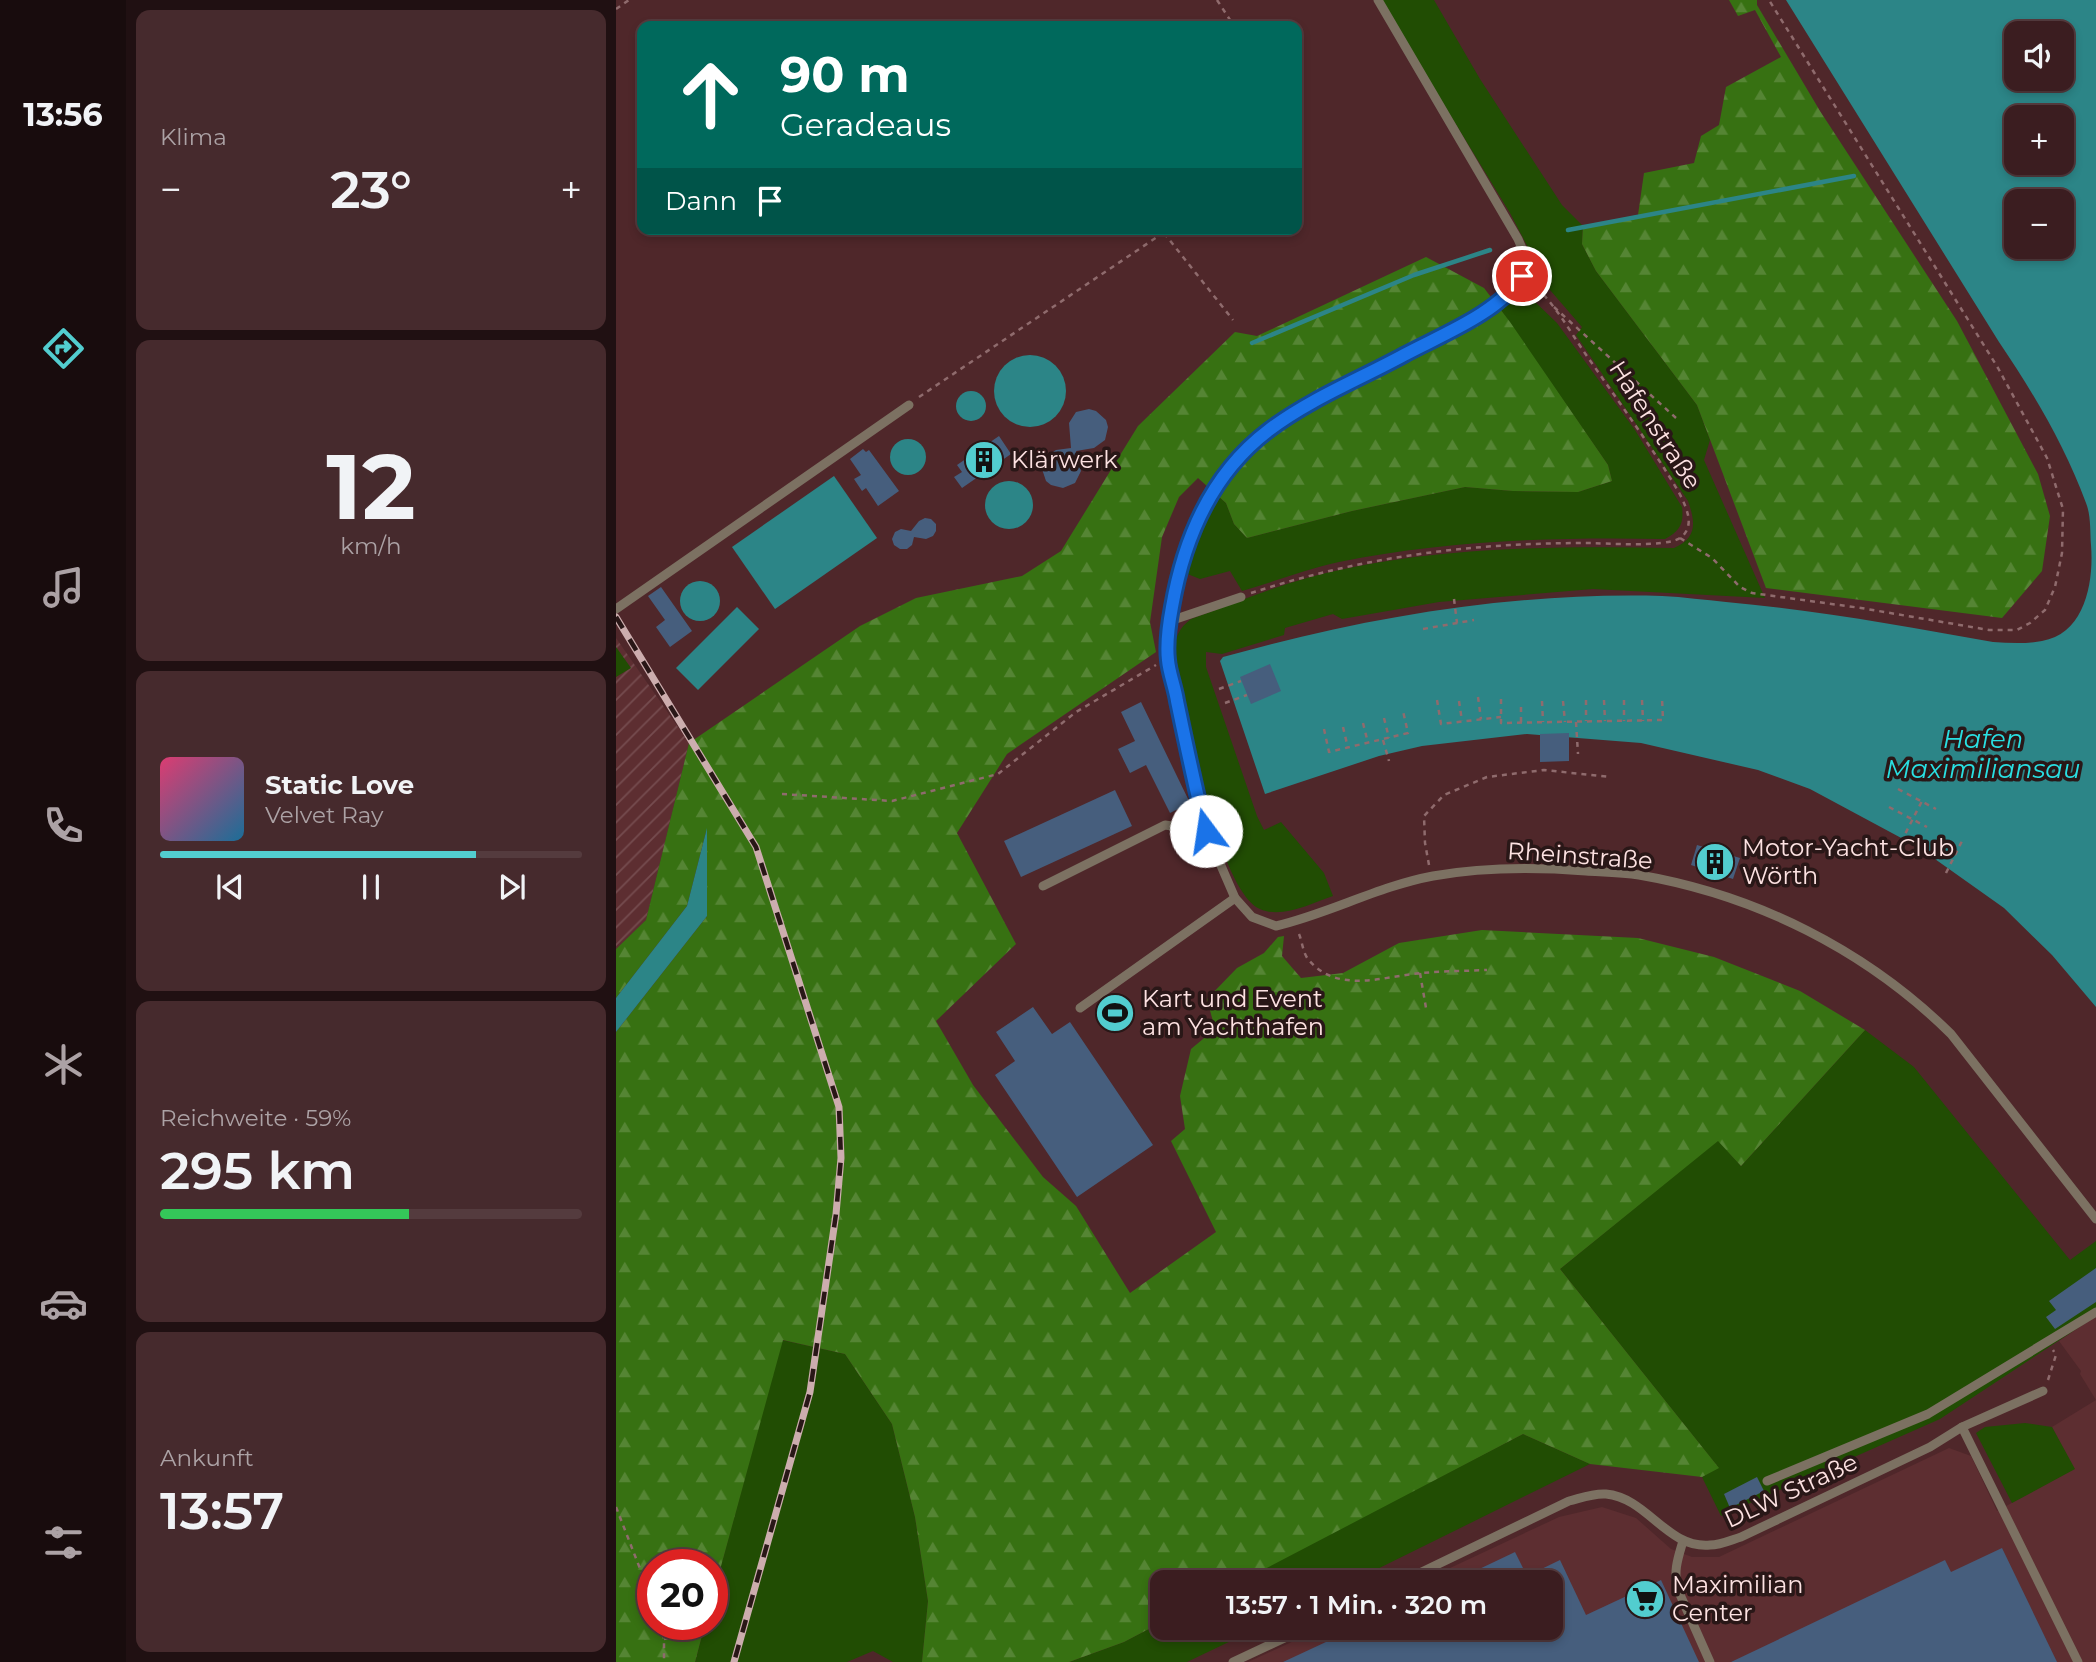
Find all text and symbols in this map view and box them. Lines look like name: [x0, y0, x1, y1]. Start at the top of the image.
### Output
map controls: [2004, 21, 2074, 259]
button: sound: [2004, 21, 2074, 91]
text: 90 m: [780, 45, 910, 104]
icon: ahead: [665, 49, 756, 140]
text: 13:56: [23, 95, 103, 134]
text: Geradeaus: [780, 105, 951, 144]
button: +: [2004, 105, 2074, 175]
text: Klima: [160, 123, 227, 151]
text: 23°: [330, 158, 412, 221]
text: −: [160, 166, 182, 213]
text: +: [560, 166, 582, 213]
icon: arrive: [751, 182, 789, 220]
text: Dann: [665, 185, 737, 217]
button: −: [2004, 189, 2074, 259]
pin: [1492, 246, 1552, 306]
icon: arrive: [1503, 257, 1541, 295]
icon: directions: [39, 324, 88, 373]
street label: Hafenstraße: [1603, 355, 1708, 494]
text: 12: [326, 431, 416, 542]
building icon: Klärwerk: [963, 439, 1005, 481]
place label: Klärwerk: [1011, 445, 1118, 474]
text: km/h: [340, 532, 402, 560]
icon: music: [39, 563, 88, 612]
water label: Hafen Maximiliansau: [1886, 723, 2080, 785]
text: Static Love: [265, 769, 414, 801]
position arrow: [1169, 794, 1243, 868]
icon: phone: [39, 801, 88, 850]
text: Velvet Ray: [265, 801, 383, 829]
place label: Motor-Yacht-Club Wörth: [1742, 833, 1954, 890]
street label: Rheinstraße: [1506, 836, 1654, 875]
building icon: Motor-Yacht-Club Wörth: [1694, 841, 1736, 883]
icon: previous: [211, 868, 249, 906]
icon: pause: [352, 868, 390, 906]
icon: next: [493, 868, 531, 906]
place label: Kart und Event am Yachthafen: [1142, 984, 1324, 1041]
sports icon: Kart und Event am Yachthafen: [1094, 992, 1136, 1034]
icon: climate: [39, 1040, 88, 1089]
text: Reichweite · 59%: [160, 1104, 351, 1132]
text: 295 km: [160, 1139, 355, 1202]
icon: car: [39, 1279, 88, 1328]
text: Ankunft: [160, 1444, 254, 1472]
street label: DLW Straße: [1720, 1447, 1862, 1534]
text: 13:57: [160, 1479, 284, 1542]
icon: filters: [39, 1518, 88, 1567]
speed limit sign: 20: [637, 1549, 728, 1640]
place label: Maximilian Center: [1672, 1570, 1804, 1627]
supermarket icon: Maximilian Center: [1624, 1578, 1666, 1620]
text: 13:57 · 1 Min. · 320 m: [1226, 1589, 1487, 1621]

